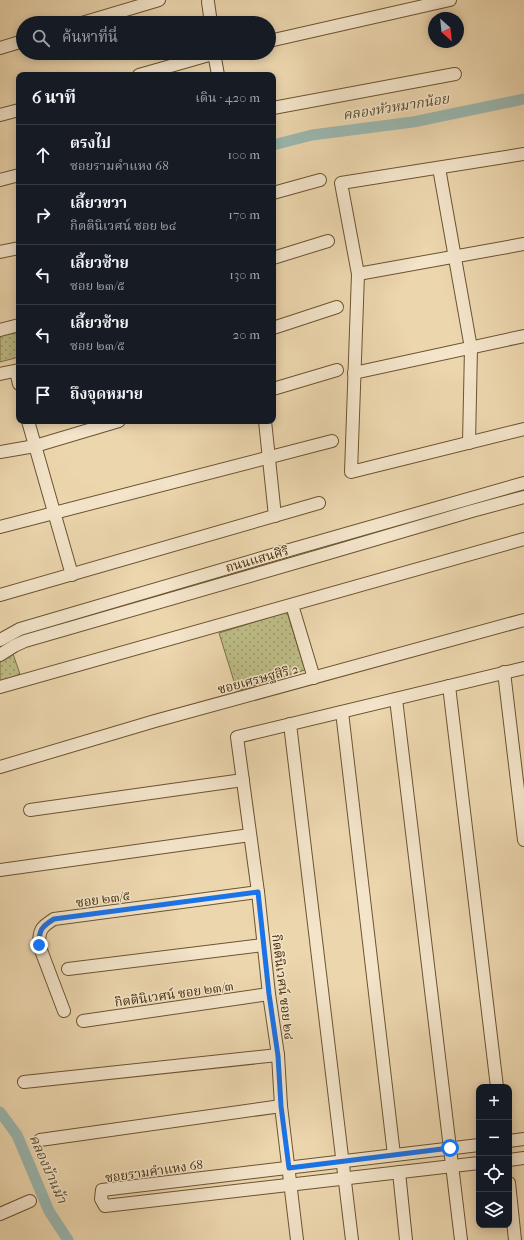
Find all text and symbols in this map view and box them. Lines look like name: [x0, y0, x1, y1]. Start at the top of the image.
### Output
north arrow: [428, 12, 464, 48]
search box: [16, 16, 276, 60]
icon: search: [30, 27, 52, 49]
text: ค้นหาที่นี่: [62, 28, 118, 46]
text: 6 นาที: [32, 87, 76, 107]
text: เดิน · 420 m: [195, 90, 260, 105]
water label: คลองหัวหมากน้อย: [342, 90, 452, 124]
text: ตรงไป: [70, 134, 111, 152]
icon: ahead: [32, 144, 54, 166]
text: 100 m: [227, 147, 260, 162]
text: ซอยรามคำแหง 68: [70, 158, 169, 173]
text: เลี้ยวขวา: [70, 194, 127, 212]
icon: right: [32, 204, 54, 226]
text: 170 m: [228, 207, 260, 222]
text: กิตตินิเวศน์ ซอย ๒๔: [70, 218, 177, 233]
text: เลี้ยวซ้าย: [70, 254, 129, 272]
icon: left: [32, 264, 54, 286]
text: 130 m: [229, 267, 260, 282]
text: ซอย ๒๓/๕: [70, 278, 125, 293]
text: เลี้ยวซ้าย: [70, 314, 129, 332]
icon: left: [32, 324, 54, 346]
text: 20 m: [233, 327, 260, 342]
text: ซอย ๒๓/๕: [70, 338, 125, 353]
icon: arrive: [32, 384, 54, 406]
text: ถึงจุดหมาย: [70, 385, 143, 403]
street label: ถนนแสนศิริ: [224, 543, 290, 575]
street label: ซอยเศรษฐสิริ 2: [216, 661, 300, 697]
street label: ซอย ๒๓/๕: [75, 888, 131, 910]
street label: กิตตินิเวศน์ ซอย ๒๔: [269, 933, 297, 1041]
route end: [30, 936, 48, 954]
street label: กิตตินิเวศน์ ซอย ๒๓/๓: [113, 978, 235, 1010]
map controls: [476, 1084, 512, 1228]
button: +: [476, 1084, 512, 1120]
button: −: [476, 1120, 512, 1156]
water label: คลองบ้านม้า: [25, 1132, 71, 1207]
route start: [441, 1139, 459, 1157]
button: locate: [476, 1156, 512, 1192]
street label: ซอยรามคำแหง 68: [104, 1157, 204, 1185]
button: layers: [476, 1192, 512, 1228]

